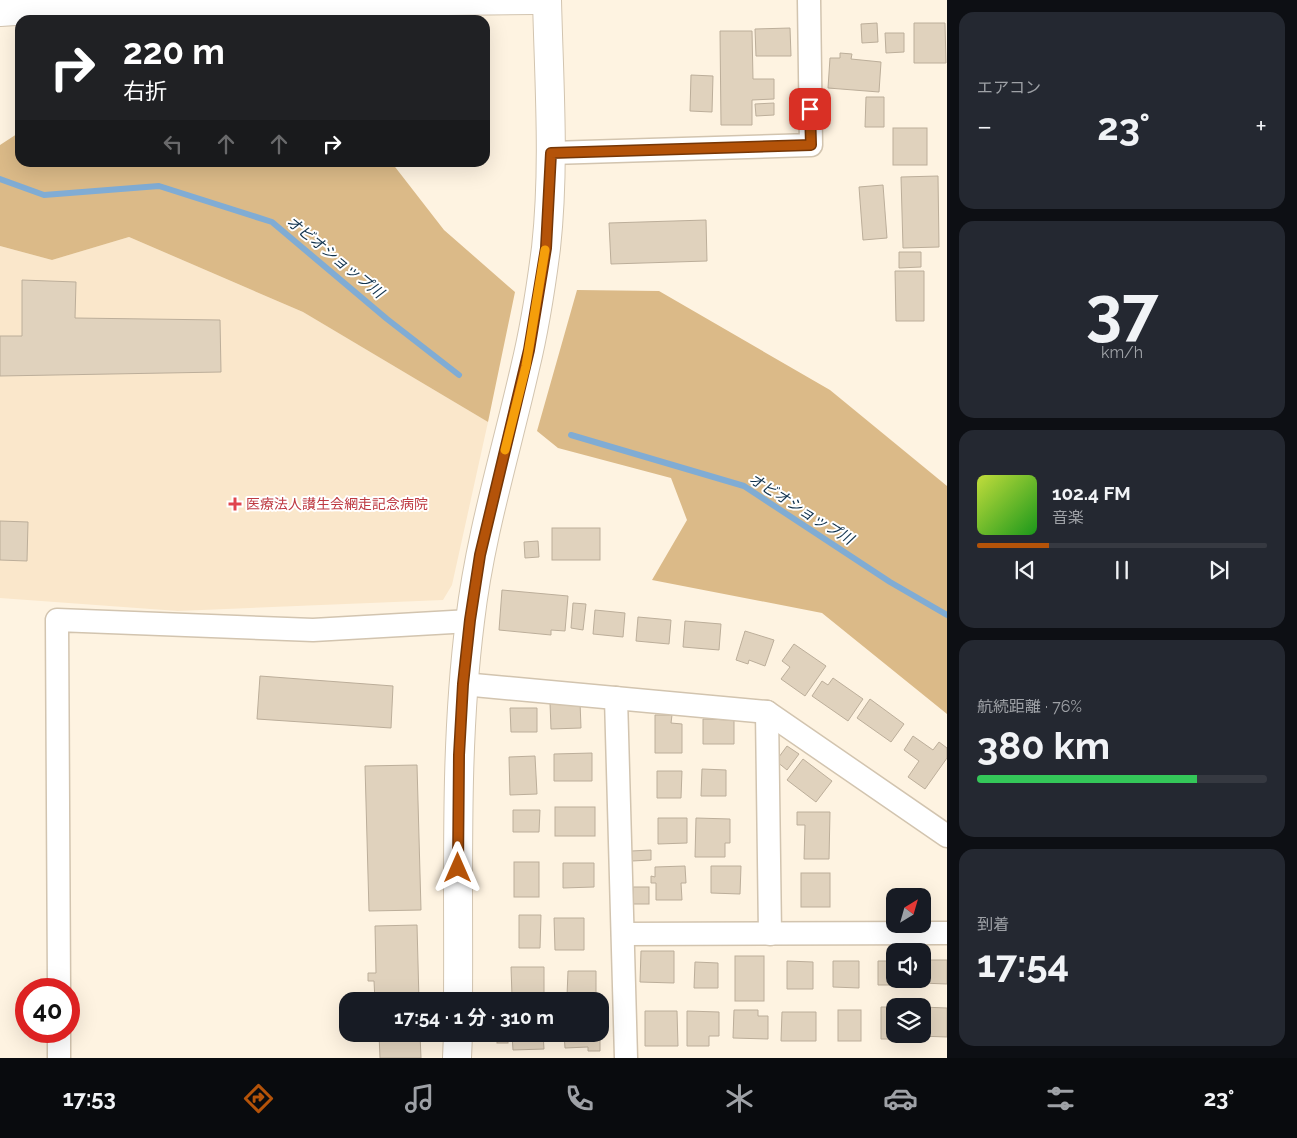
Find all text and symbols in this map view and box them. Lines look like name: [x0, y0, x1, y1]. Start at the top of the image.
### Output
text: 220 m: [123, 31, 225, 72]
icon: right: [40, 35, 105, 100]
text: 右折: [123, 78, 167, 104]
text: エアコン: [977, 78, 1041, 97]
pin: [789, 88, 831, 130]
icon: arrive: [796, 95, 824, 123]
text: 23°: [1097, 104, 1150, 149]
text: −: [977, 110, 992, 143]
text: +: [1255, 110, 1267, 143]
icon: left: [159, 130, 187, 158]
icon: ahead: [212, 130, 240, 158]
icon: ahead: [265, 130, 293, 158]
icon: right: [318, 130, 346, 158]
water label: オビオショップ川: [283, 212, 389, 303]
text: 37: [1086, 272, 1158, 348]
text: km/h: [1101, 343, 1143, 362]
water label: オビオショップ川: [745, 470, 858, 549]
text: 102.4 FM: [1052, 482, 1131, 504]
place label: 医療法人讃生会網走記念病院: [246, 496, 428, 512]
marker: 医療法人讃生会網走記念病院: [228, 497, 242, 511]
text: 音楽: [1052, 508, 1084, 527]
icon: previous: [1011, 556, 1039, 584]
icon: pause: [1108, 556, 1136, 584]
icon: next: [1205, 556, 1233, 584]
text: 航続距離 · 76%: [977, 697, 1082, 716]
text: 380 km: [977, 723, 1110, 768]
position arrow: [431, 841, 483, 893]
north arrow: [886, 888, 931, 932]
map controls: [886, 888, 931, 1043]
text: 到着: [977, 915, 1009, 934]
text: 17:54: [977, 941, 1069, 986]
button: sound: [886, 943, 931, 988]
speed limit sign: 40: [15, 978, 80, 1043]
button: layers: [886, 998, 931, 1043]
text: 17:54 · 1 分 · 310 m: [394, 1006, 554, 1028]
icon: directions: [241, 1081, 276, 1116]
icon: music: [402, 1081, 437, 1116]
icon: phone: [562, 1081, 597, 1116]
icon: climate: [722, 1081, 757, 1116]
icon: car: [883, 1081, 918, 1116]
icon: filters: [1043, 1081, 1078, 1116]
text: 17:53: [63, 1085, 116, 1111]
text: 23°: [1204, 1085, 1234, 1111]

